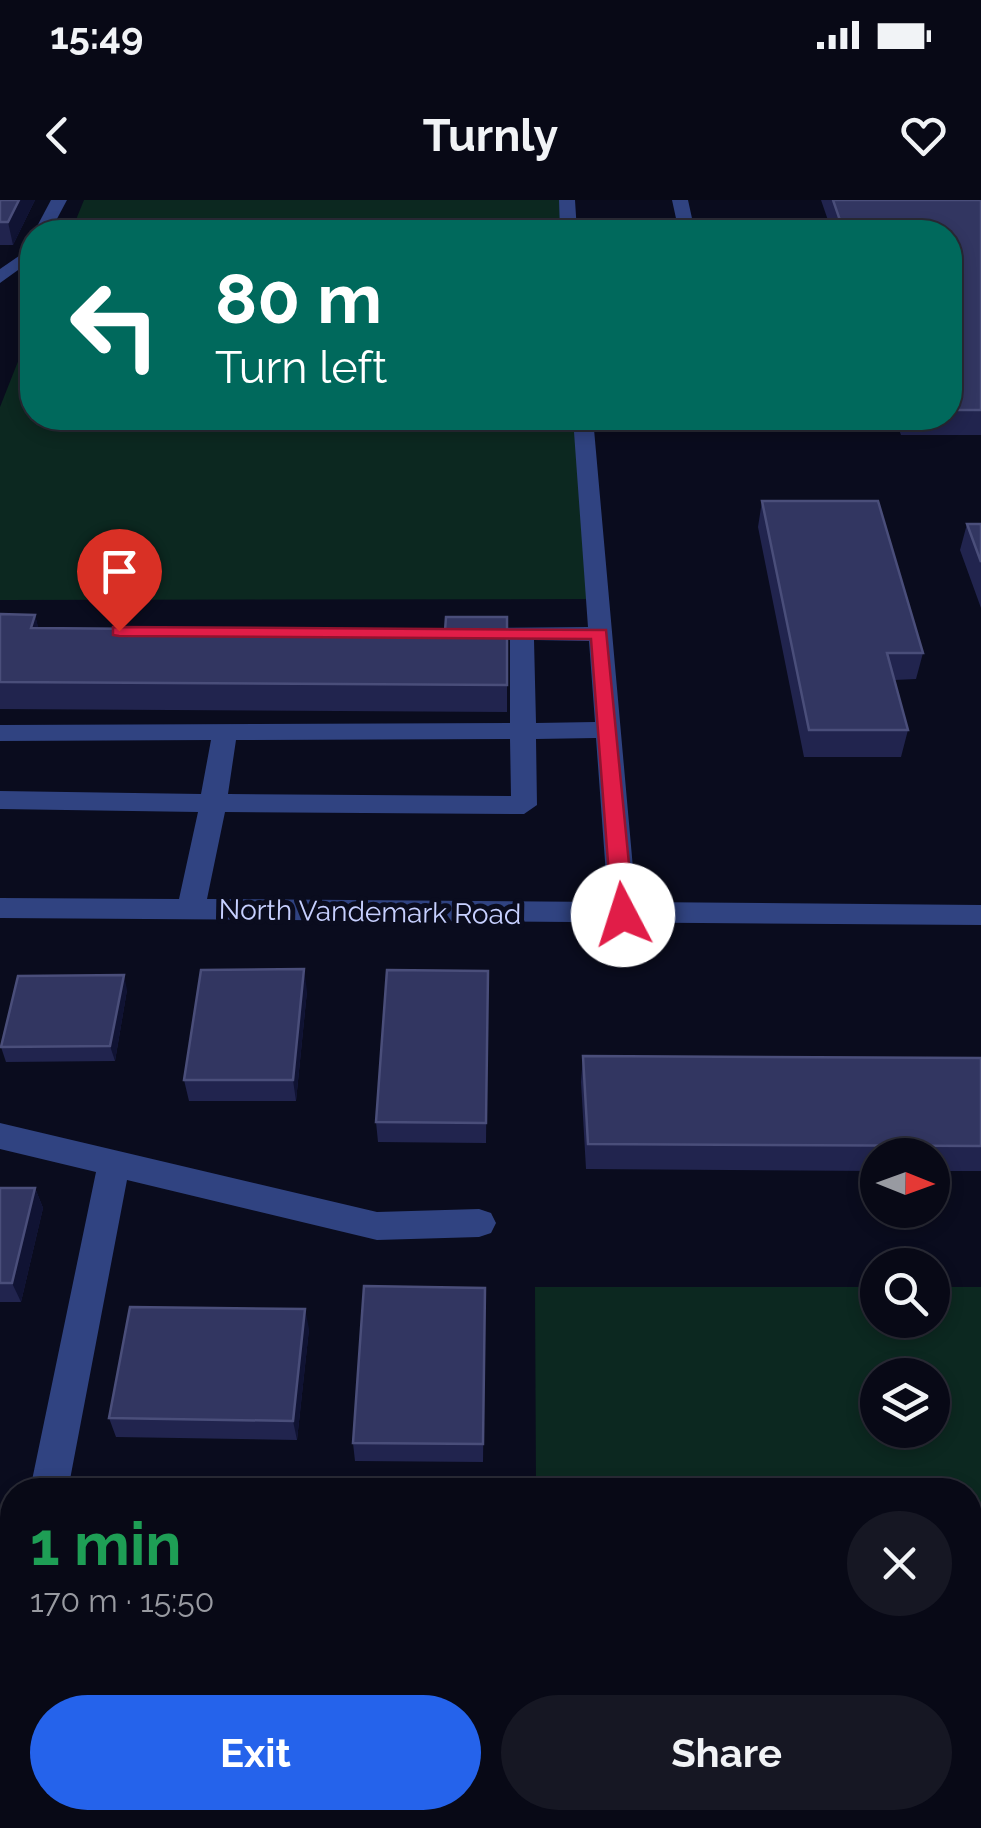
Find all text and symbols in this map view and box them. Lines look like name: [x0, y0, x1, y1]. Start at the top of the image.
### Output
text: 15:49: [50, 13, 143, 58]
icon: back: [30, 108, 85, 163]
icon: heart: [896, 108, 951, 163]
text: Turnly: [423, 109, 558, 162]
text: 80 m: [215, 257, 382, 339]
icon: left: [50, 260, 180, 390]
text: Turn left: [215, 341, 387, 394]
pin: [77, 529, 162, 632]
icon: arrive: [92, 544, 147, 599]
position arrow: [571, 863, 675, 967]
street label: North Vandemark Road: [218, 893, 522, 931]
north arrow: [860, 1138, 950, 1228]
map controls: [860, 1138, 950, 1448]
button: search: [860, 1248, 950, 1338]
button: layers: [860, 1358, 950, 1448]
text: 1 min: [30, 1509, 181, 1579]
button: close: [847, 1511, 952, 1616]
text: 170 m · 15:50: [30, 1582, 214, 1619]
button: Exit: [30, 1695, 481, 1810]
button: Share: [501, 1695, 952, 1810]

